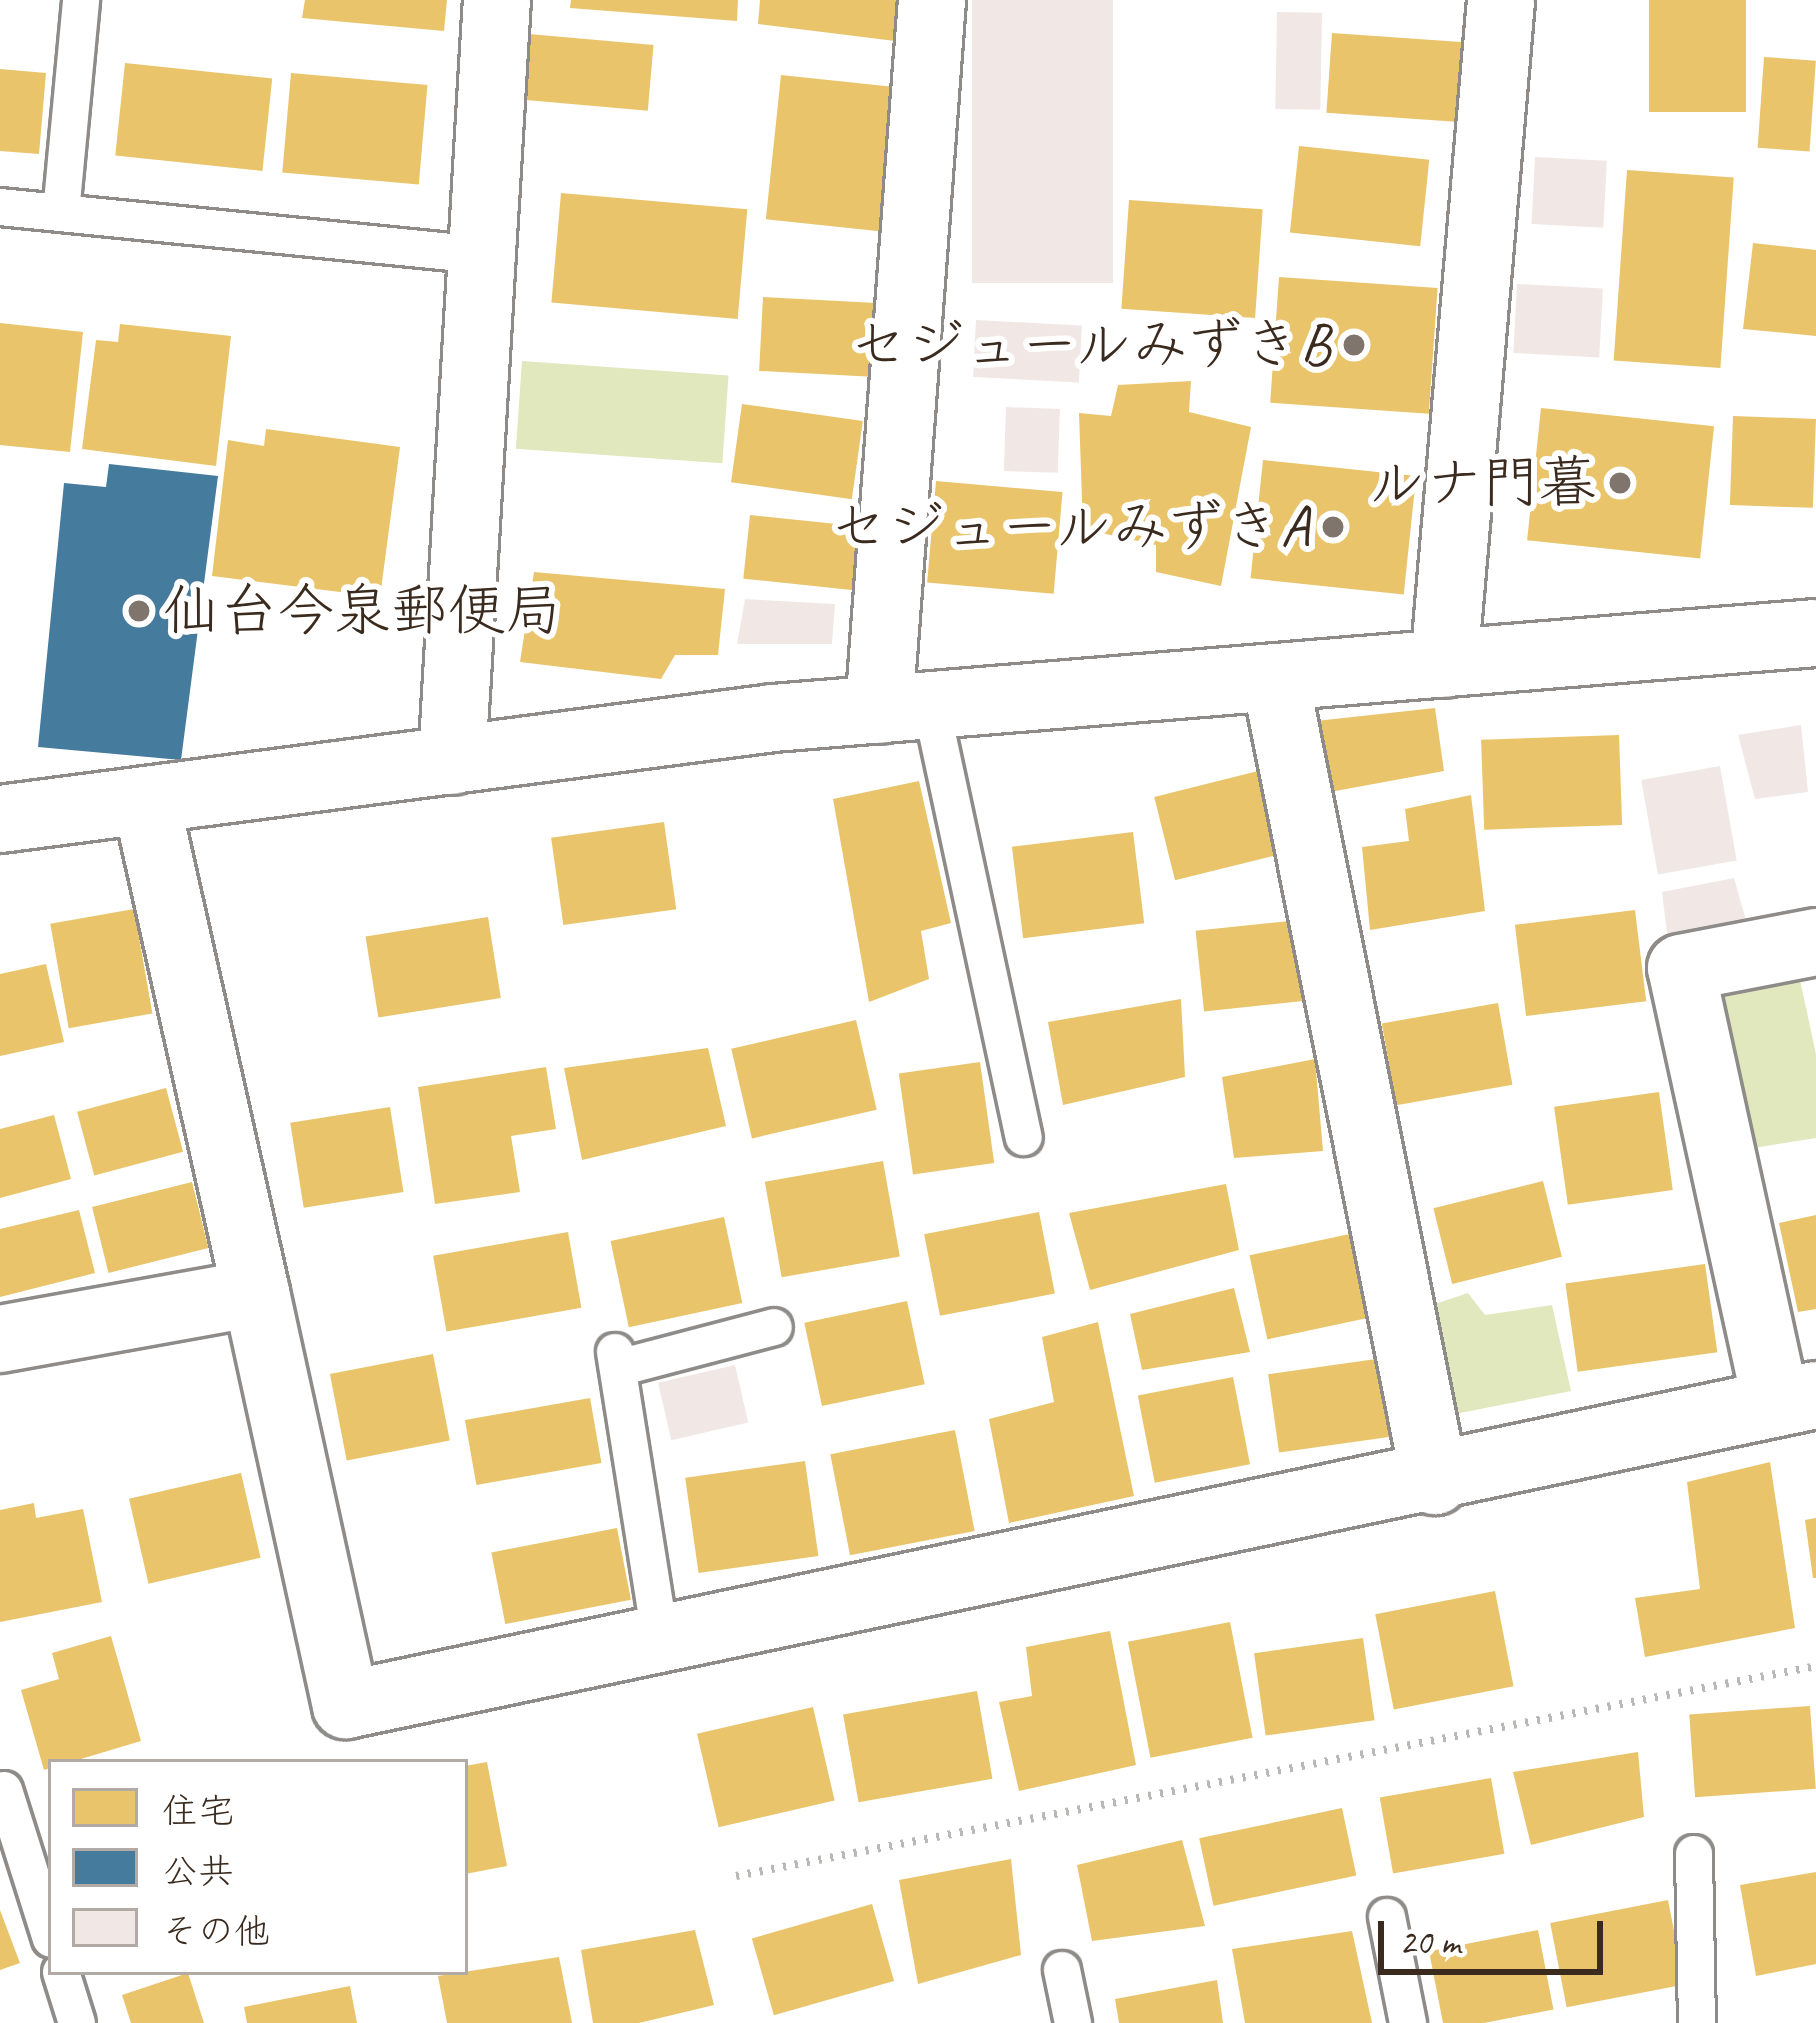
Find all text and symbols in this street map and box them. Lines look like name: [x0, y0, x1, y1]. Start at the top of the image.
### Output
place label: セジュールみずきB: [844, 311, 1330, 379]
marker: セジュールみずきB: [1341, 332, 1367, 358]
place label: ルナ門暮: [1368, 449, 1596, 517]
marker: ルナ門暮: [1607, 470, 1633, 496]
place label: セジュールみずきA: [824, 493, 1309, 561]
marker: セジュールみずきA: [1320, 514, 1346, 540]
place label: 仙台今泉郵便局: [163, 577, 562, 645]
marker: 仙台今泉郵便局: [126, 598, 152, 624]
legend: [48, 1759, 468, 1975]
text: 住宅: [162, 1788, 234, 1834]
text: 公共: [162, 1848, 234, 1894]
scale bar: [1384, 1897, 1609, 1971]
text: その他: [162, 1908, 270, 1954]
text: 20 m: [1399, 1919, 1460, 1965]

